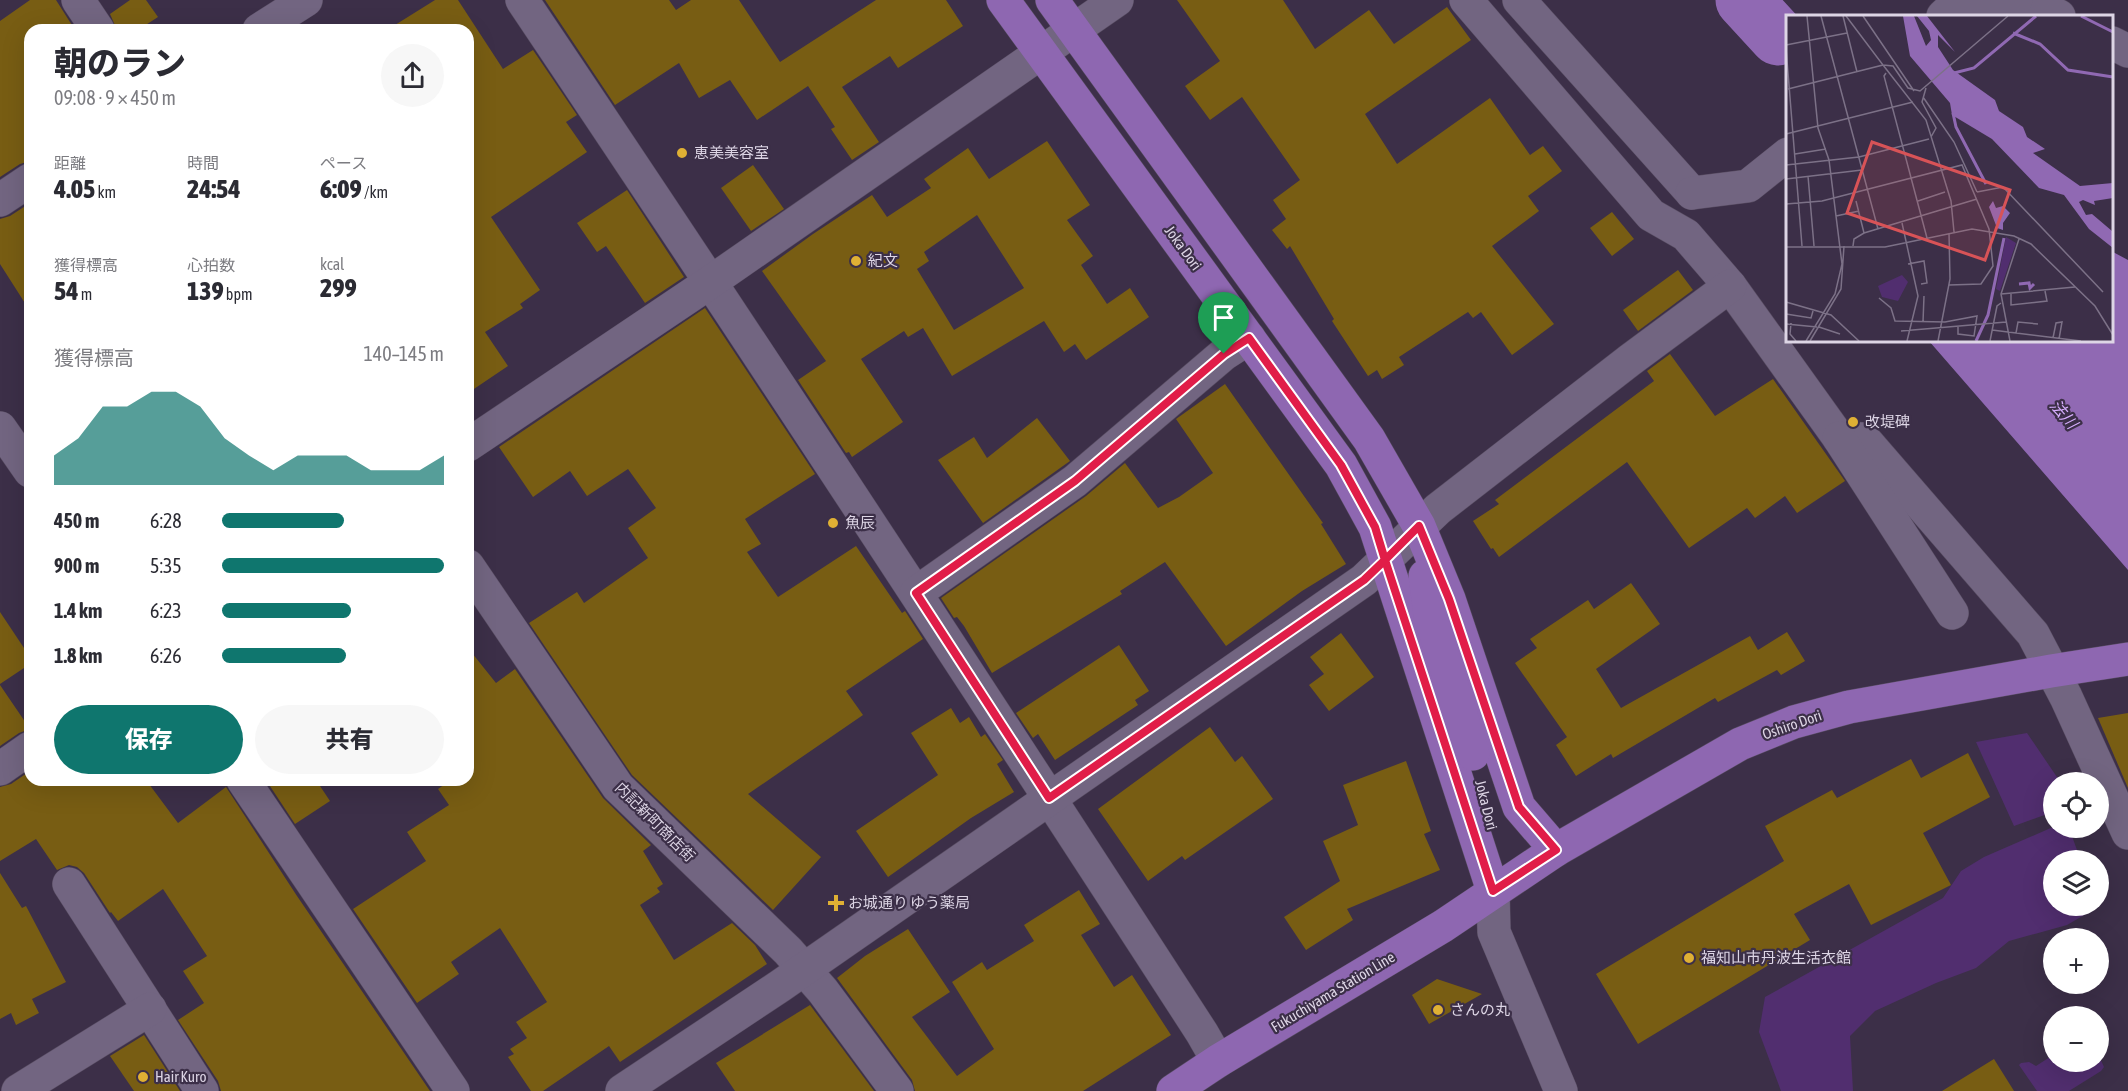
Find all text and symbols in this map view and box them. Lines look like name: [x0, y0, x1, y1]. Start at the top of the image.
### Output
inset map: [1786, 15, 2113, 342]
text: 朝のラン: [54, 44, 186, 82]
button: share: [381, 44, 444, 107]
text: 09:08 · 9 × 450 m: [54, 86, 176, 109]
place label: 恵美美容室: [694, 144, 769, 161]
marker: 恵美美容室: [675, 146, 689, 160]
text: 距離: [54, 154, 86, 172]
text: 時間: [187, 154, 219, 172]
text: ペース: [320, 154, 367, 172]
text: 4.05: [54, 174, 95, 204]
text: 24:54: [187, 174, 241, 204]
text: 6:09: [320, 174, 362, 204]
text: km: [95, 183, 116, 201]
text: /km: [362, 183, 388, 201]
street label: Joka Dori: [1162, 222, 1205, 273]
place label: 紀文: [868, 252, 898, 269]
marker: 紀文: [849, 254, 863, 268]
text: kcal: [320, 255, 344, 273]
text: 獲得標高: [54, 256, 118, 274]
text: 心拍数: [187, 256, 235, 274]
text: 299: [320, 273, 357, 303]
text: 54: [54, 276, 78, 306]
text: 139: [187, 276, 224, 306]
text: m: [78, 285, 92, 303]
text: bpm: [224, 285, 253, 303]
pin: [1198, 292, 1249, 354]
icon: arrive: [1207, 301, 1240, 334]
text: 140–145 m: [363, 342, 444, 365]
text: 獲得標高: [54, 346, 134, 369]
water label: 法川: [2047, 396, 2083, 433]
place label: 改堤碑: [1865, 413, 1910, 430]
marker: 改堤碑: [1846, 415, 1860, 429]
text: 450 m: [54, 509, 99, 532]
text: 6:28: [150, 509, 182, 532]
place label: 魚辰: [845, 514, 875, 531]
marker: 魚辰: [826, 516, 840, 530]
text: 900 m: [54, 554, 99, 577]
text: 5:35: [150, 554, 182, 577]
text: 1.4 km: [54, 599, 102, 622]
text: 6:23: [150, 599, 182, 622]
text: 1.8 km: [54, 644, 102, 667]
text: 6:26: [150, 644, 182, 667]
button: 保存: [54, 705, 243, 774]
button: 共有: [255, 705, 444, 774]
street label: Oshiro Dori: [1760, 706, 1824, 743]
map controls: [2043, 772, 2109, 1072]
button: locate: [2043, 772, 2109, 838]
street label: Joka Dori: [1472, 778, 1501, 832]
street label: 内記新町商店街: [612, 779, 698, 865]
button: layers: [2043, 850, 2109, 916]
place label: お城通り ゆう薬局: [848, 894, 970, 911]
marker: お城通り ゆう薬局: [829, 896, 843, 910]
button: +: [2043, 928, 2109, 994]
street label: Fukuchiyama Station Line: [1268, 948, 1398, 1035]
place label: 福知山市丹波生活衣館: [1701, 949, 1851, 966]
marker: 福知山市丹波生活衣館: [1682, 951, 1696, 965]
place label: さんの丸: [1450, 1001, 1510, 1018]
marker: さんの丸: [1431, 1003, 1445, 1017]
button: −: [2043, 1006, 2109, 1072]
place label: Hair Kuro: [155, 1068, 207, 1085]
marker: Hair Kuro: [136, 1070, 150, 1084]

